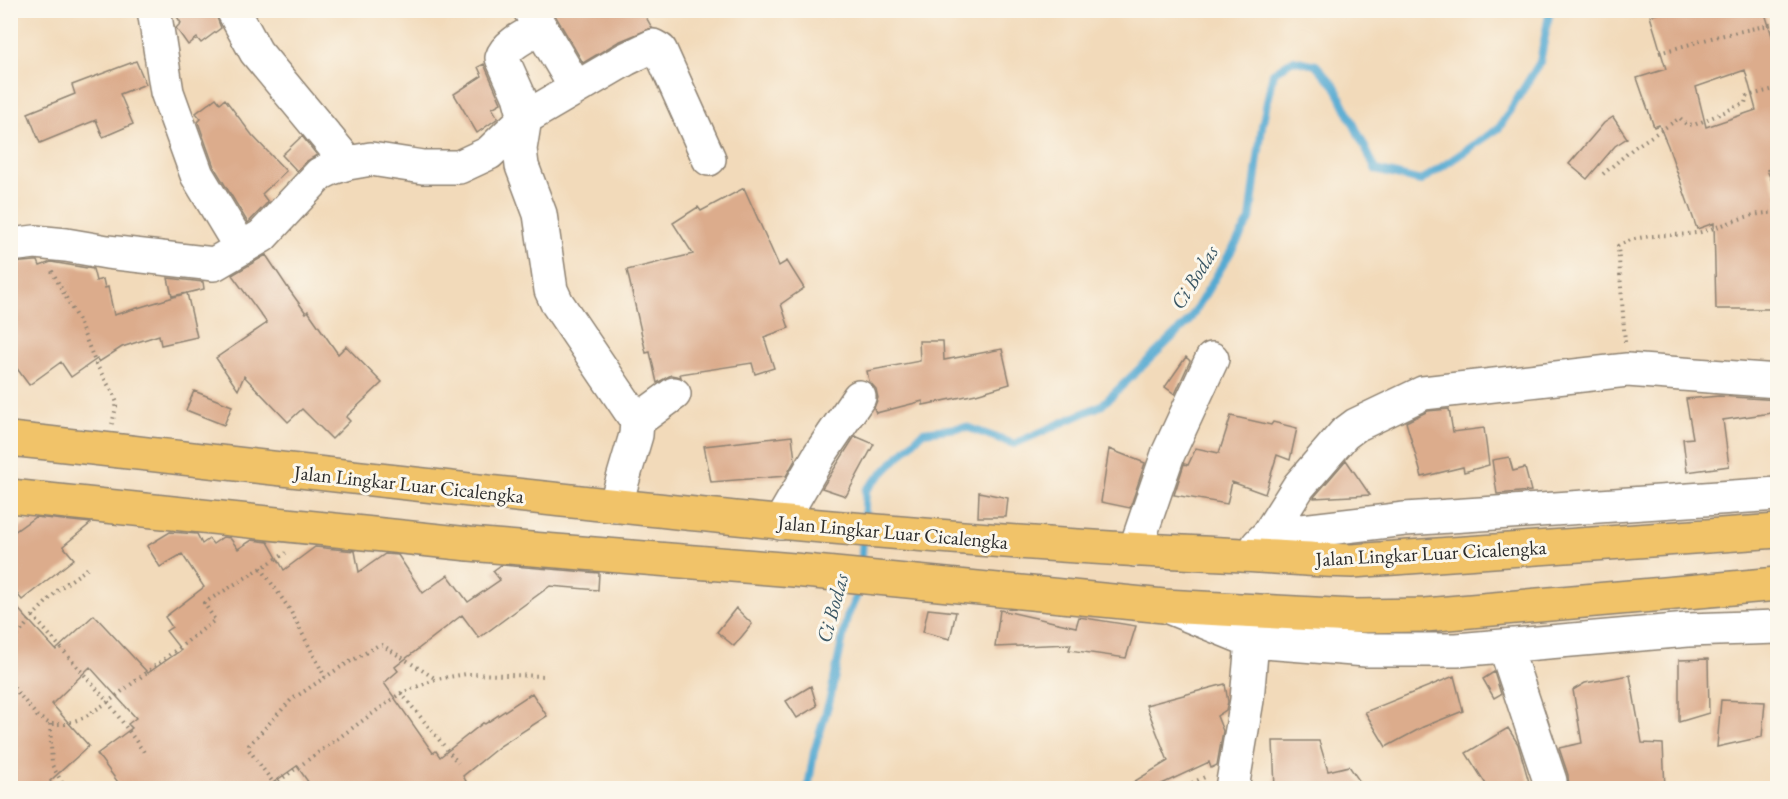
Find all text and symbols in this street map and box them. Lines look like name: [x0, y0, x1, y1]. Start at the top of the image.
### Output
water label: Ci Bodas: [1164, 240, 1224, 314]
street label: Jalan Lingkar Luar Cicalengka: [291, 459, 525, 509]
street label: Jalan Lingkar Luar Cicalengka: [775, 509, 1009, 555]
street label: Jalan Lingkar Luar Cicalengka: [1313, 534, 1547, 572]
water label: Ci Bodas: [810, 570, 854, 646]

